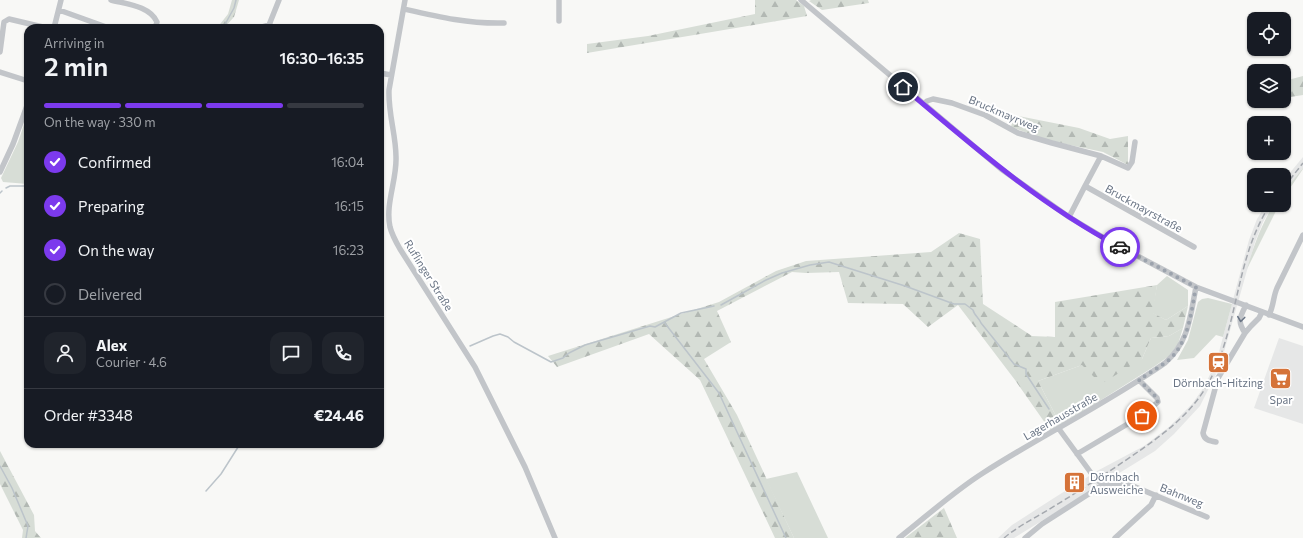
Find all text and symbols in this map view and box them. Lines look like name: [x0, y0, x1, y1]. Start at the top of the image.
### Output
map controls: [1247, 12, 1291, 212]
button: locate: [1247, 12, 1291, 56]
text: Arriving in: [44, 35, 104, 51]
text: 16:30–16:35: [280, 49, 364, 67]
text: 2 min: [44, 50, 108, 81]
button: layers: [1247, 64, 1291, 108]
pin: [886, 70, 920, 104]
icon: home: [892, 76, 914, 98]
street label: Bruckmayrweg: [967, 92, 1041, 134]
text: On the way · 330 m: [44, 114, 156, 130]
button: +: [1247, 116, 1291, 160]
icon: check: [44, 151, 66, 173]
text: Confirmed: [78, 153, 151, 171]
text: 16:04: [331, 154, 364, 170]
button: −: [1247, 168, 1291, 212]
street label: Bruckmayrstraße: [1103, 181, 1185, 235]
icon: check: [44, 195, 66, 217]
text: Preparing: [78, 197, 144, 215]
text: 16:15: [334, 198, 364, 214]
courier: [1100, 227, 1140, 267]
icon: car: [1109, 236, 1131, 258]
street label: Ruflinger Straße: [402, 237, 456, 313]
icon: check: [44, 239, 66, 261]
text: On the way: [78, 241, 155, 259]
text: 16:23: [333, 242, 364, 258]
text: Delivered: [78, 285, 142, 303]
one-way arrow: [1237, 316, 1246, 322]
button: person: [44, 332, 86, 374]
button: chat: [270, 332, 312, 374]
button: phone: [322, 332, 364, 374]
text: Alex: [96, 336, 127, 354]
station icon: Dörnbach-Hitzing: [1205, 349, 1231, 375]
text: Courier · 4.6: [96, 354, 167, 370]
supermarket icon: Spar: [1268, 366, 1294, 392]
place label: Dörnbach-Hitzing: [1173, 376, 1263, 389]
street label: Lagerhausstraße: [1021, 389, 1099, 442]
place label: Spar: [1269, 393, 1293, 406]
pin: [1125, 399, 1159, 433]
icon: bag: [1131, 405, 1153, 427]
text: Order #3348: [44, 406, 133, 424]
text: €24.46: [314, 406, 364, 424]
building icon: Dörnbach Ausweiche: [1062, 469, 1088, 495]
place label: Dörnbach Ausweiche: [1090, 470, 1144, 496]
street label: Bahnweg: [1158, 480, 1206, 510]

